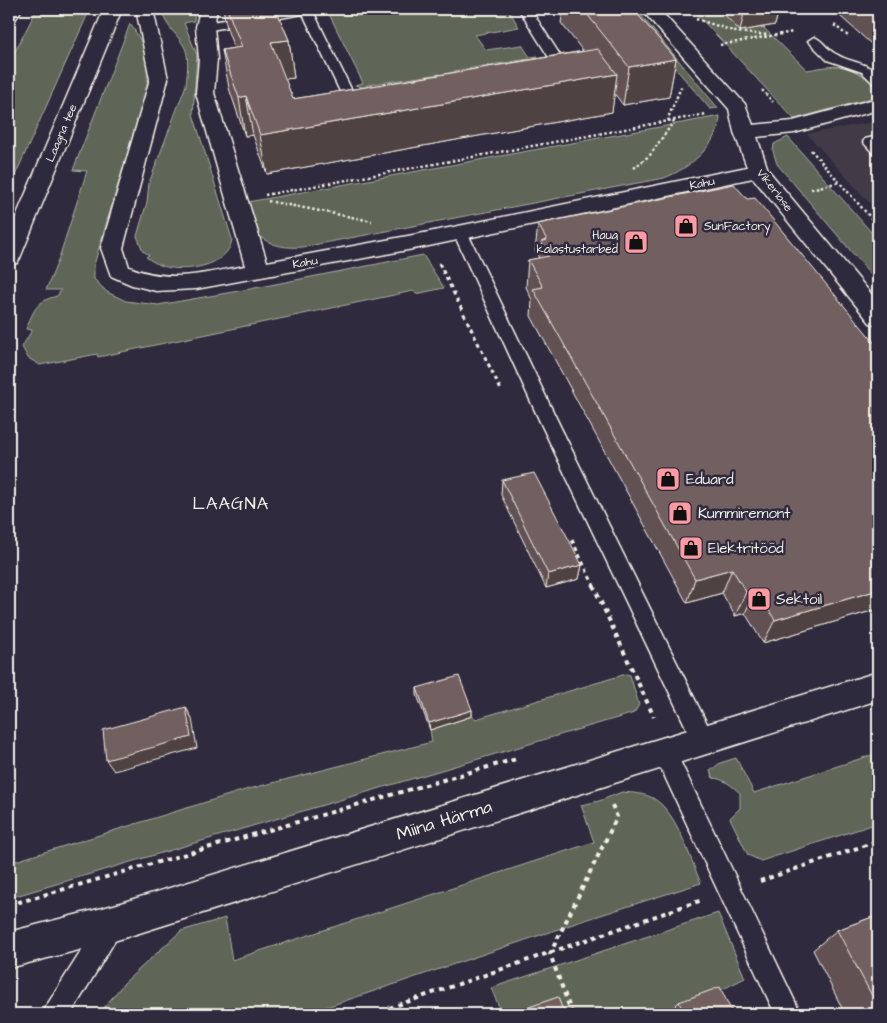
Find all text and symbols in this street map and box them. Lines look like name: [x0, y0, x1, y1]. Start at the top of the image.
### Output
street label: Laagna tee: [42, 101, 82, 165]
street label: Vikerlase: [752, 165, 797, 216]
street label: Kahu: [688, 173, 716, 194]
shop icon: SunFactory: [673, 213, 699, 239]
place label: SunFactory: [704, 218, 771, 236]
place label: Haug kalastustarbed: [537, 227, 618, 258]
shop icon: Haug kalastustarbed: [623, 229, 649, 255]
street label: Kahu: [291, 252, 319, 273]
shop icon: Eduard: [655, 466, 681, 492]
place label: Eduard: [686, 469, 734, 490]
district label: LAAGNA: [193, 491, 269, 516]
shop icon: Kummiremont: [667, 500, 693, 526]
place label: Kummiremont: [698, 503, 790, 524]
shop icon: Elektritööd: [678, 535, 704, 561]
place label: Elektritööd: [708, 538, 784, 559]
shop icon: Sektoil: [746, 586, 772, 612]
place label: Sektoil: [776, 589, 822, 610]
street label: Miina Härma: [393, 794, 495, 847]

